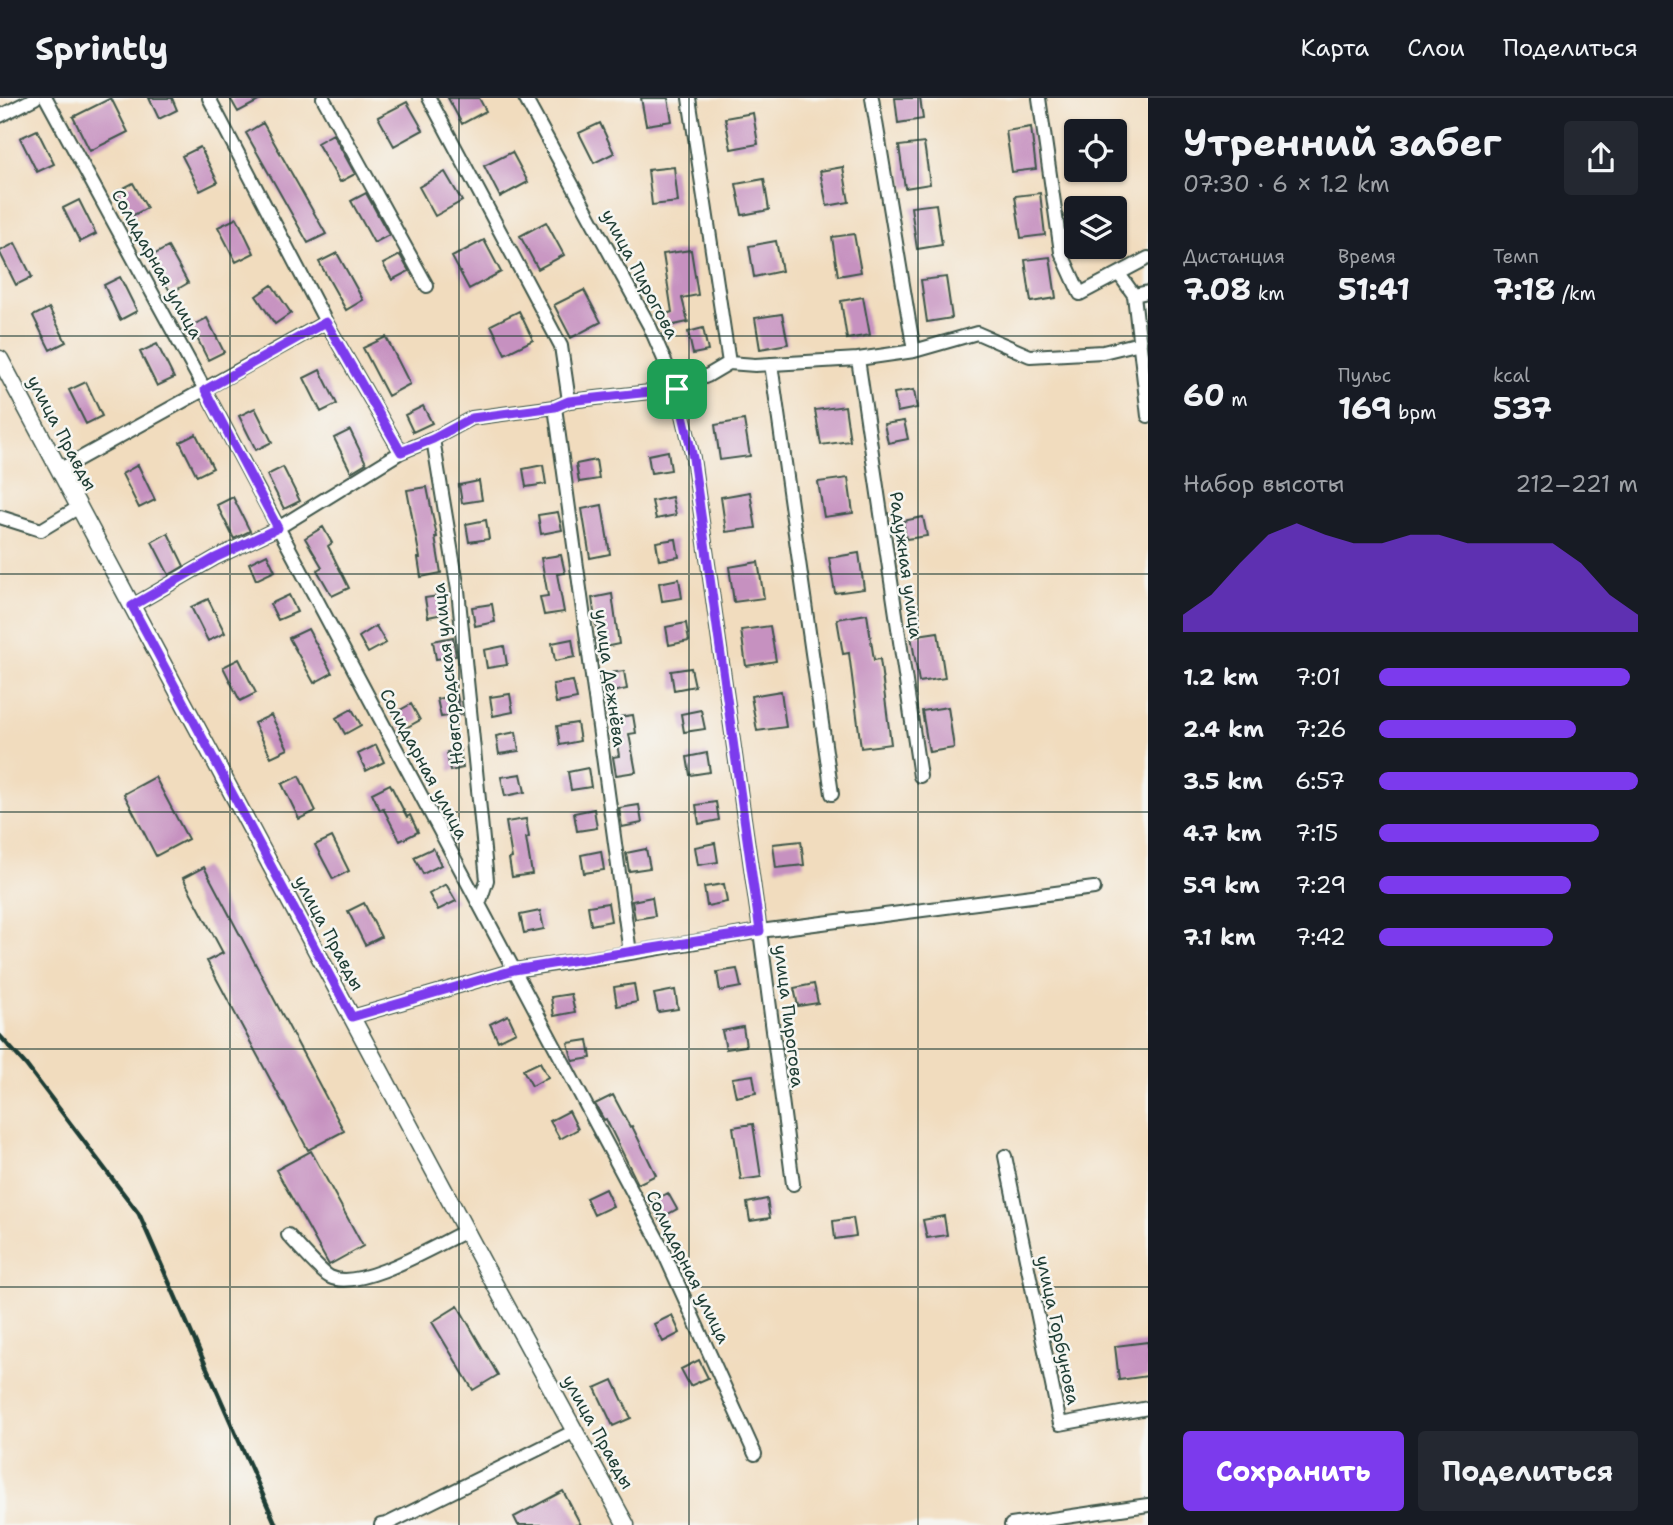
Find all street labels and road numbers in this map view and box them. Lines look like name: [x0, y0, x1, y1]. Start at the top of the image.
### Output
street label: Солидарная улица: [106, 185, 208, 343]
street label: улица Пирогова: [596, 205, 684, 343]
street label: улица Правды: [22, 371, 102, 495]
street label: Радужная улица: [884, 490, 928, 640]
street label: Новгородская улица: [427, 582, 469, 766]
street label: улица Дежнёва: [588, 608, 632, 748]
street label: Солидарная улица: [374, 684, 474, 844]
street label: улица Правды: [289, 871, 369, 995]
street label: улица Пирогова: [768, 943, 810, 1089]
street label: Солидарная улица: [640, 1186, 736, 1348]
street label: улица Горбунова: [1030, 1253, 1086, 1407]
street label: улица Правды: [557, 1371, 639, 1493]

